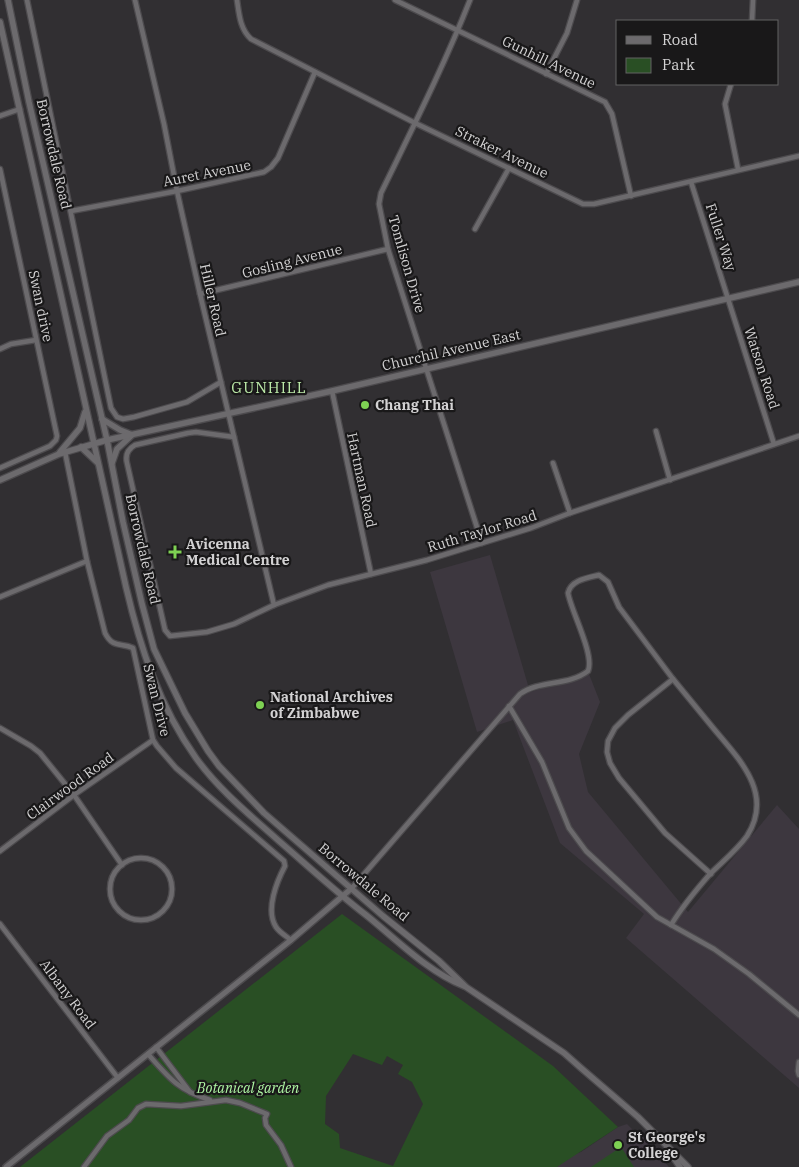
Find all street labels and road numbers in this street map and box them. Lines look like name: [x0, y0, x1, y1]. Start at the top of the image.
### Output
street label: Gunhill Avenue: [499, 32, 599, 92]
street label: Borrowdale Road: [33, 97, 76, 211]
street label: Straker Avenue: [453, 122, 551, 182]
street label: Auret Avenue: [162, 156, 252, 190]
street label: Fuller Way: [702, 201, 741, 274]
street label: Tomlison Drive: [384, 213, 430, 315]
street label: Gosling Avenue: [240, 240, 344, 282]
street label: Hiller Road: [196, 262, 230, 339]
street label: Swan drive: [25, 269, 57, 343]
street label: Churchil Avenue East: [380, 325, 522, 375]
street label: Watson Road: [740, 325, 784, 412]
street label: Hartman Road: [343, 431, 381, 530]
street label: Borrowdale Road: [122, 492, 165, 606]
street label: Ruth Taylor Road: [425, 506, 539, 556]
street label: Swan Drive: [139, 662, 175, 738]
street label: Clairwood Road: [23, 748, 118, 824]
street label: Borrowdale Road: [315, 839, 413, 925]
street label: Albany Road: [36, 956, 100, 1033]

